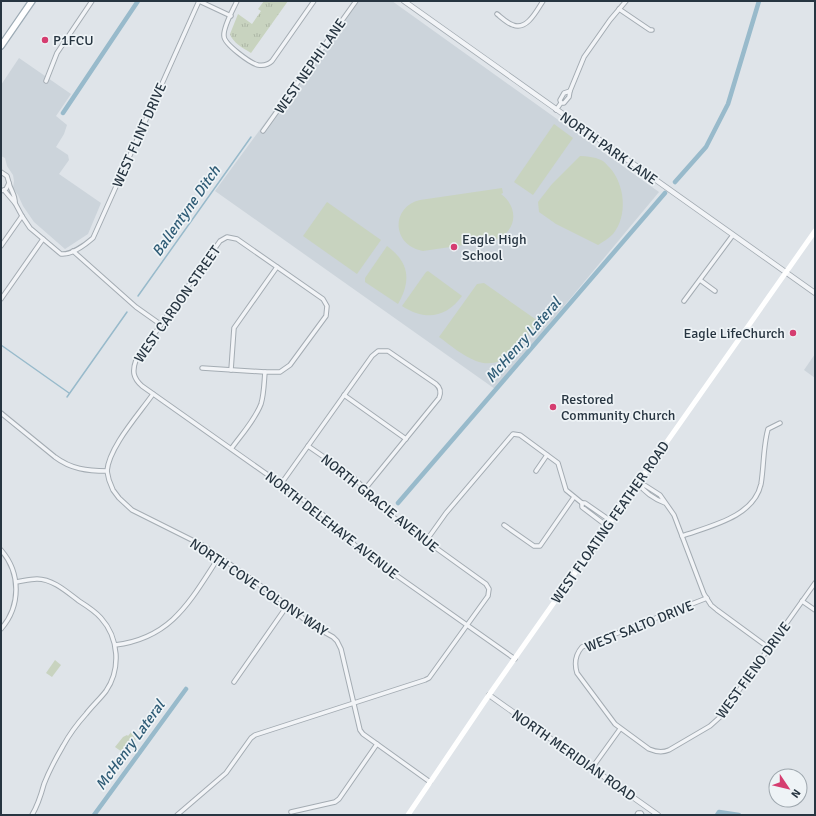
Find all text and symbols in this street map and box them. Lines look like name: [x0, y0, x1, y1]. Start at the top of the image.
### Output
street label: WEST NEPHI LANE: [271, 15, 350, 117]
place label: P1FCU: [53, 32, 94, 49]
marker: P1FCU: [40, 35, 50, 45]
street label: WEST FLINT DRIVE: [109, 80, 170, 190]
street label: NORTH PARK LANE: [557, 108, 661, 188]
water label: Ballentyne Ditch: [148, 162, 224, 260]
place label: Eagle High School: [462, 231, 527, 264]
street label: WEST CARDON STREET: [131, 242, 224, 366]
marker: Eagle High School: [449, 242, 459, 252]
water label: McHenry Lateral: [481, 293, 566, 386]
place label: Eagle LifeChurch: [684, 325, 785, 342]
marker: Eagle LifeChurch: [788, 328, 798, 338]
place label: Restored Community Church: [561, 391, 675, 424]
marker: Restored Community Church: [548, 402, 558, 412]
street label: WEST FLOATING FEATHER ROAD: [548, 438, 673, 607]
street label: NORTH GRACIE AVENUE: [317, 451, 442, 556]
street label: NORTH DELEHAYE AVENUE: [262, 468, 402, 583]
street label: NORTH COVE COLONY WAY: [187, 535, 331, 640]
street label: WEST SALTO DRIVE: [582, 597, 696, 656]
street label: WEST FIENO DRIVE: [712, 618, 794, 722]
water label: McHenry Lateral: [91, 695, 169, 793]
street label: NORTH MERIDIAN ROAD: [509, 706, 639, 805]
north arrow: [768, 768, 808, 808]
text: N: [788, 787, 803, 800]

